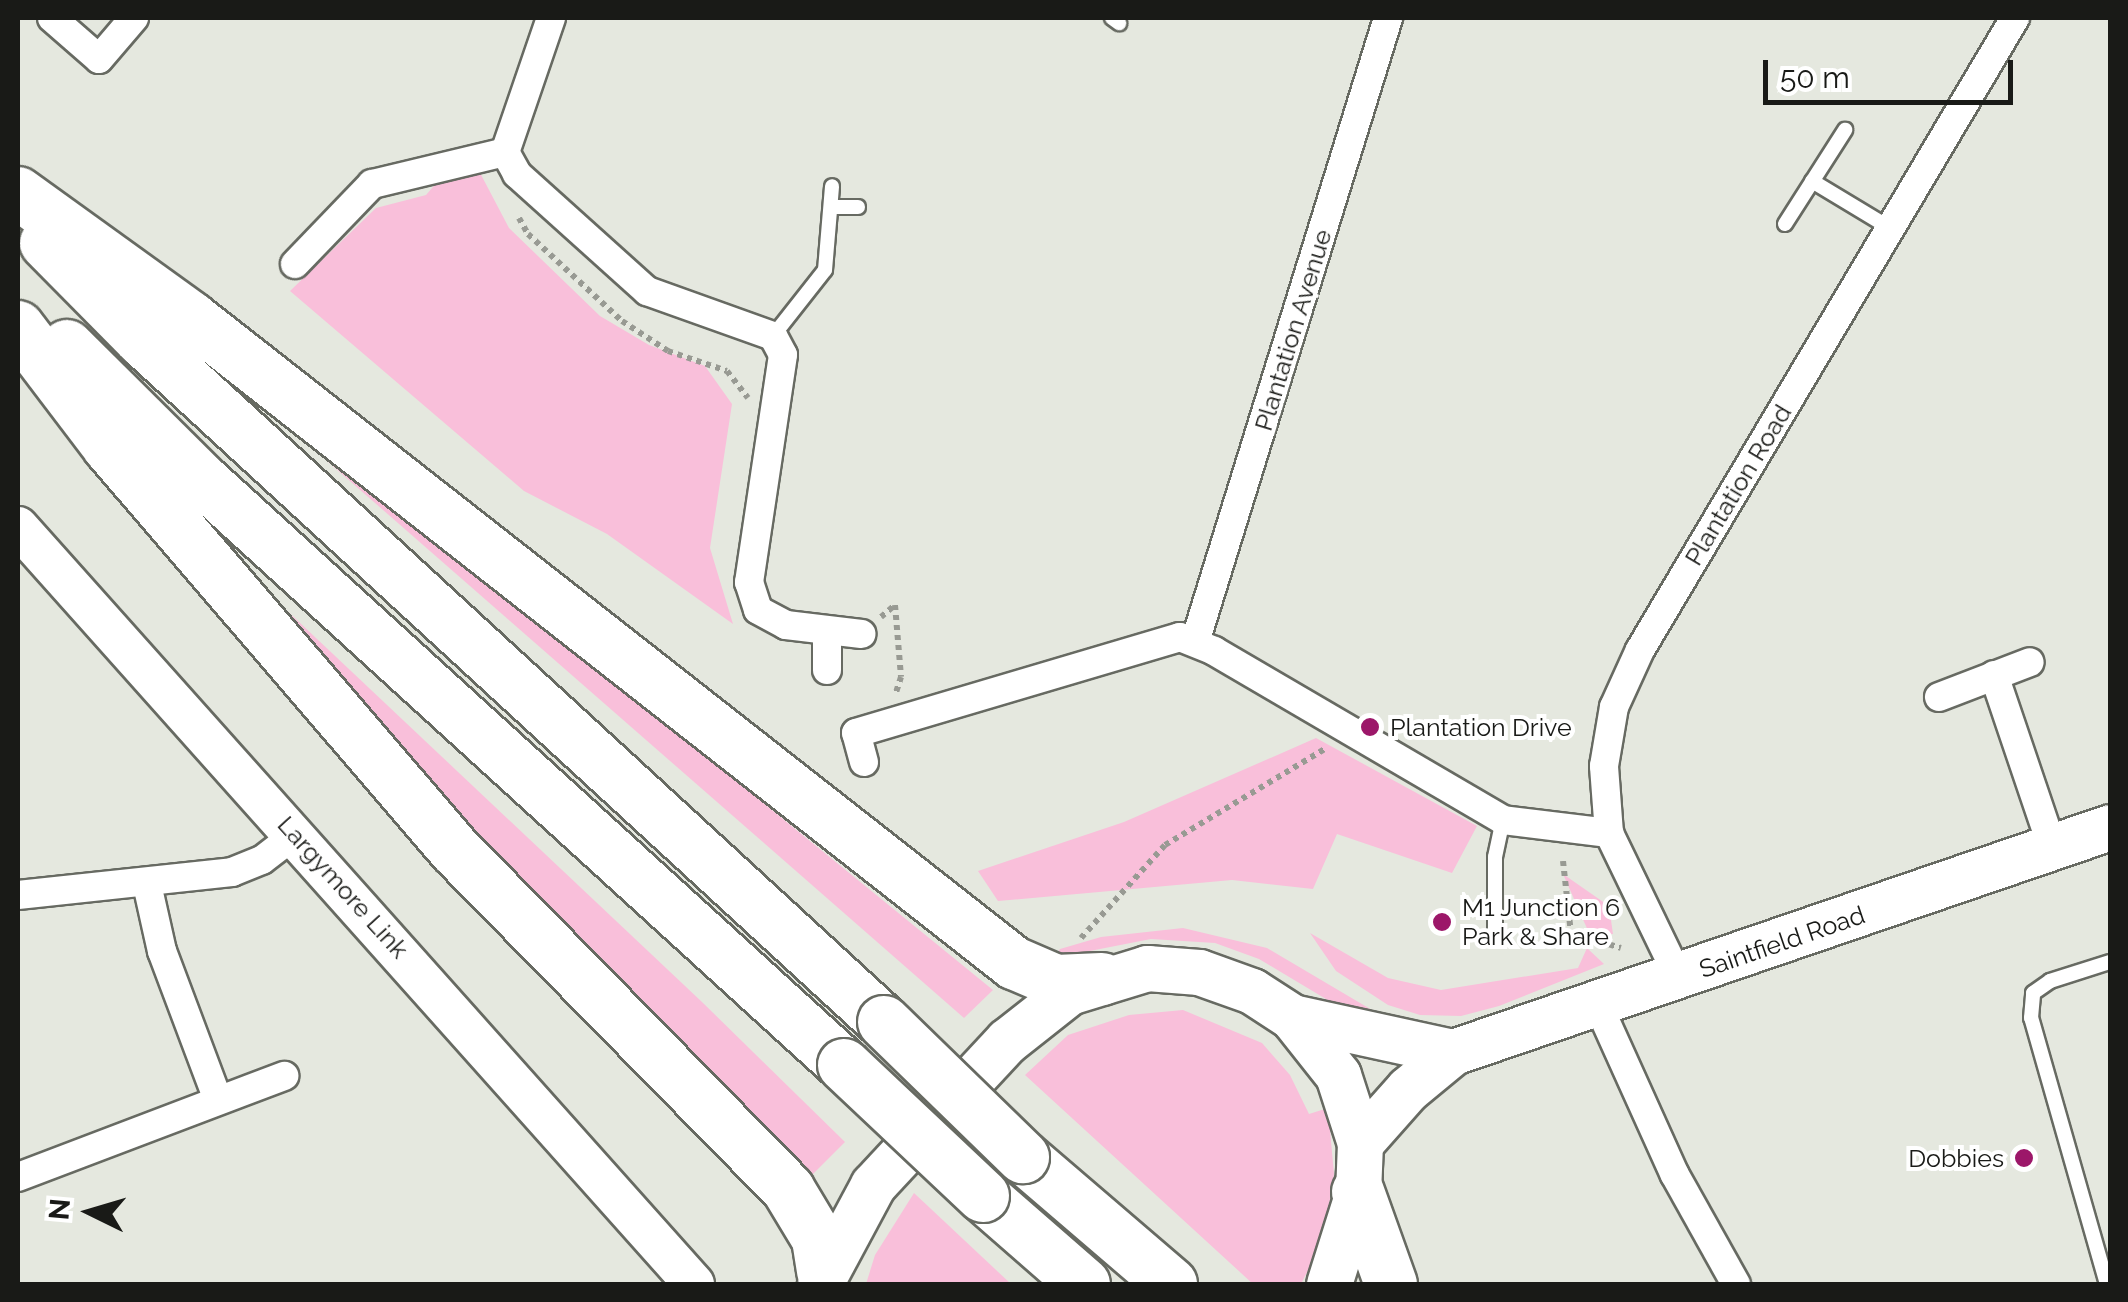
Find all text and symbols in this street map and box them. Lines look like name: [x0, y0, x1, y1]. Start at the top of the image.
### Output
scale bar: [1768, 40, 2018, 102]
text: 50 m: [1780, 60, 1850, 95]
street label: Plantation Avenue: [1248, 225, 1338, 435]
street label: Plantation Road: [1678, 399, 1798, 571]
place label: Plantation Drive: [1390, 712, 1572, 742]
marker: Plantation Drive: [1359, 716, 1381, 738]
street label: Largymore Link: [271, 810, 415, 964]
place label: M1 Junction 6 Park & Share: [1462, 893, 1621, 952]
street label: Saintfield Road: [1695, 900, 1869, 984]
marker: M1 Junction 6 Park & Share: [1431, 911, 1453, 933]
place label: Dobbies: [1908, 1143, 2004, 1173]
marker: Dobbies: [2013, 1147, 2035, 1169]
north arrow: [40, 1162, 140, 1262]
text: N: [42, 1197, 77, 1221]

